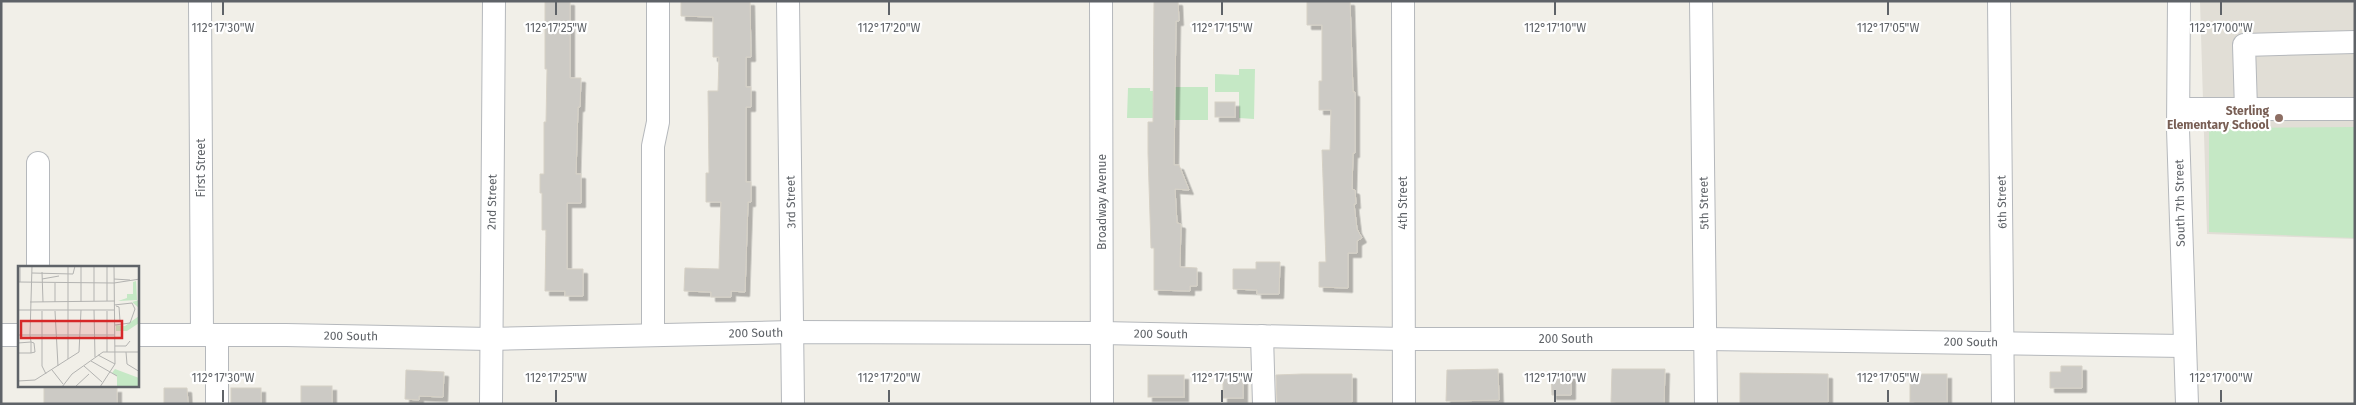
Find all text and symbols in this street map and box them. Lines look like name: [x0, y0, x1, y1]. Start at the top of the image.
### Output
text: 112°17'30"W: [192, 21, 255, 35]
text: 112°17'25"W: [525, 21, 587, 35]
text: 112°17'20"W: [858, 21, 921, 35]
text: 112°17'15"W: [1191, 21, 1253, 35]
text: 112°17'10"W: [1524, 21, 1586, 35]
text: 112°17'05"W: [1857, 21, 1919, 35]
text: 112°17'00"W: [2189, 21, 2253, 35]
place label: Sterling Elementary School: [2167, 104, 2269, 132]
marker: Sterling Elementary School: [2273, 112, 2285, 124]
street label: First Street: [194, 138, 208, 197]
street label: Broadway Avenue: [1095, 154, 1109, 250]
street label: South 7th Street: [2172, 158, 2188, 247]
street label: 2nd Street: [485, 173, 499, 230]
street label: 6th Street: [1995, 174, 2009, 229]
street label: 3rd Street: [784, 175, 798, 229]
street label: 4th Street: [1396, 176, 1410, 230]
street label: 5th Street: [1697, 176, 1711, 230]
inset map: [18, 266, 139, 388]
street label: 200 South: [729, 326, 783, 340]
street label: 200 South: [1134, 327, 1188, 341]
street label: 200 South: [324, 329, 378, 343]
street label: 200 South: [1539, 332, 1593, 346]
street label: 200 South: [1944, 335, 1998, 349]
text: 112°17'30"W: [192, 371, 255, 385]
text: 112°17'25"W: [525, 371, 587, 385]
text: 112°17'20"W: [858, 371, 921, 385]
text: 112°17'15"W: [1191, 371, 1253, 385]
text: 112°17'10"W: [1524, 371, 1586, 385]
text: 112°17'05"W: [1857, 371, 1919, 385]
text: 112°17'00"W: [2189, 371, 2253, 385]

